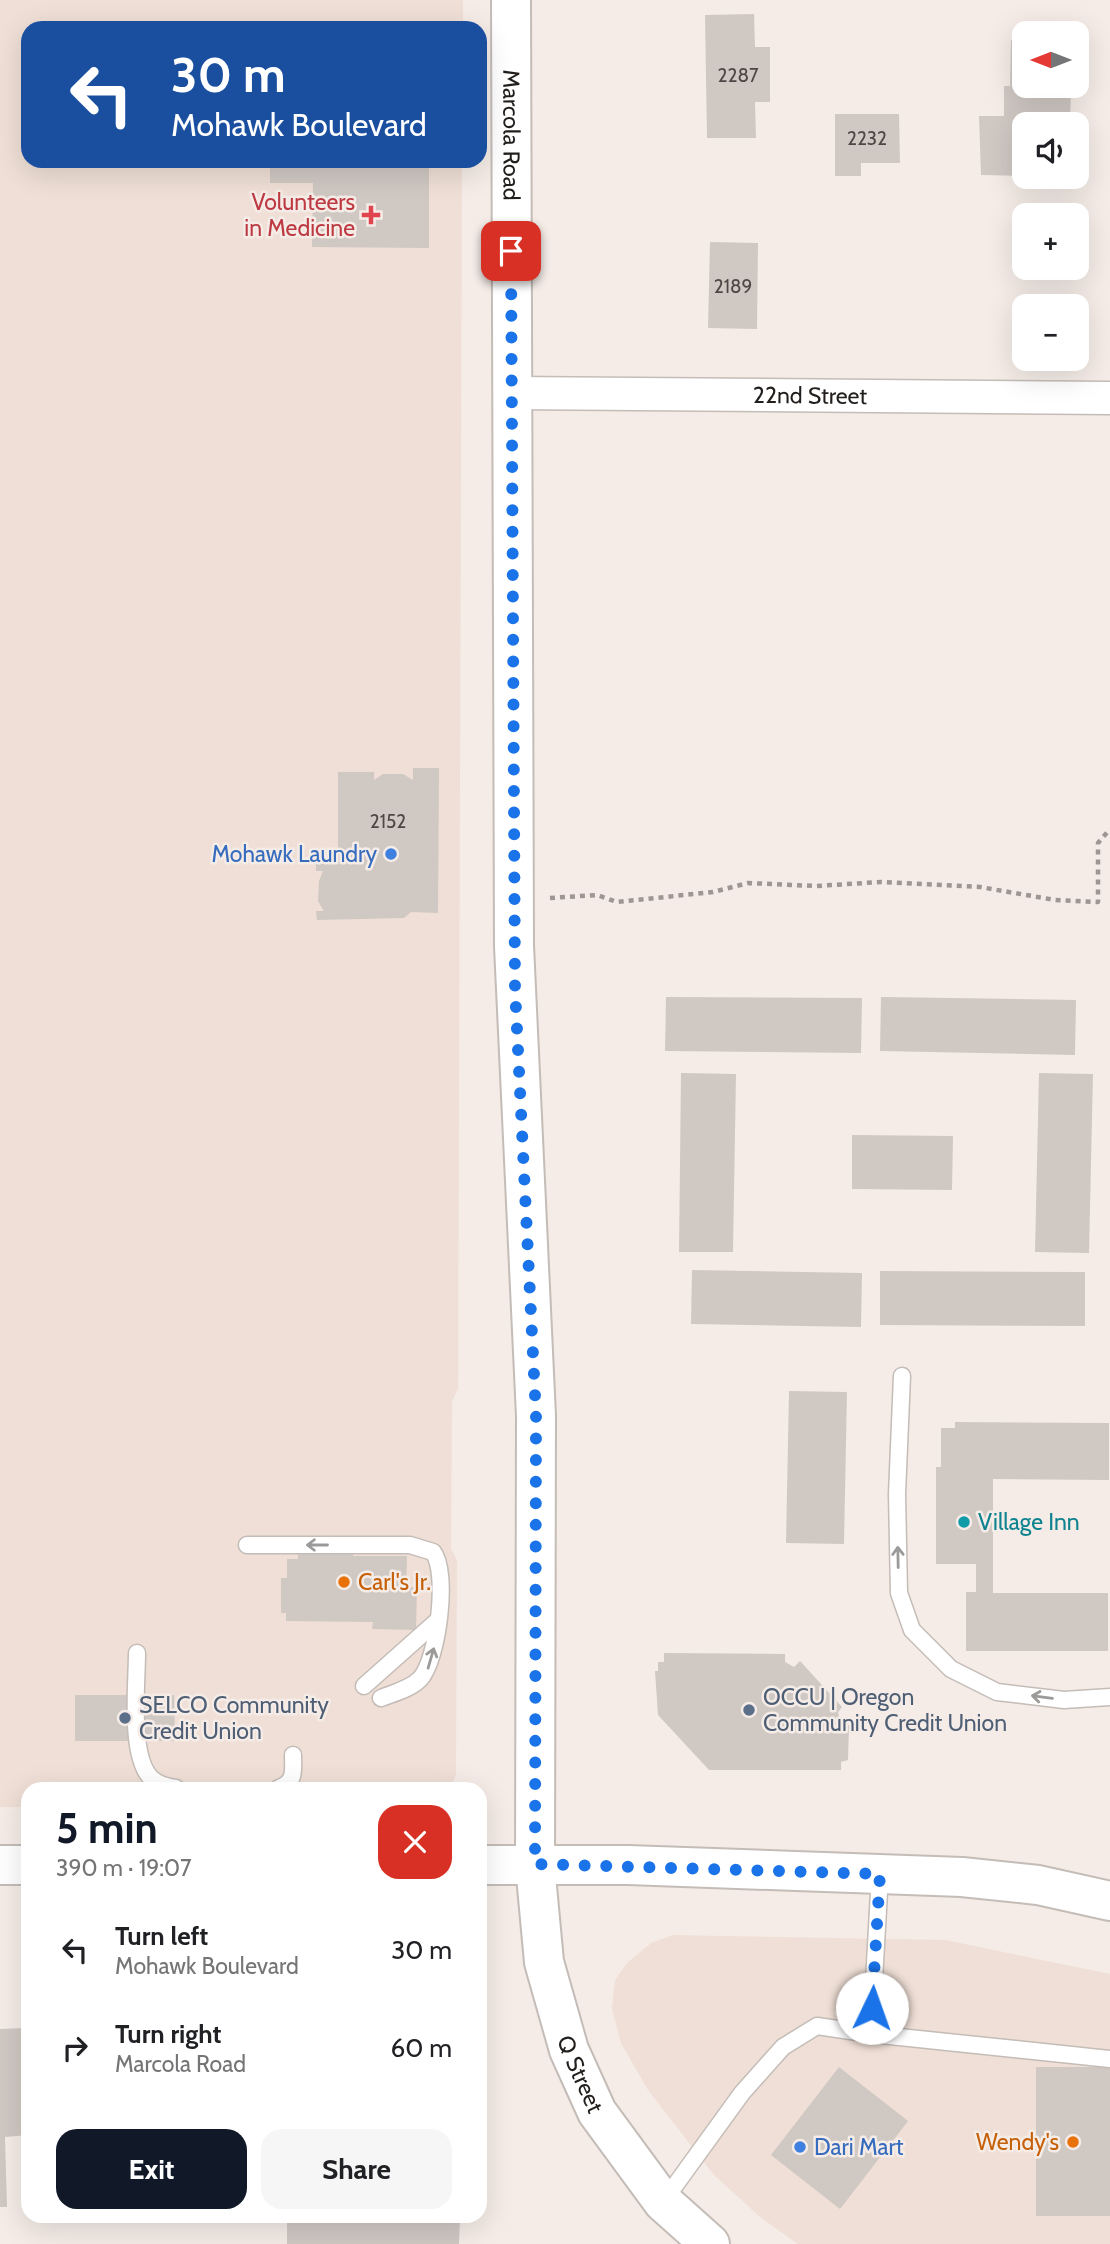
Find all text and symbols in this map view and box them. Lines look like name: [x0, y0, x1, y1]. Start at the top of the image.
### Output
north arrow: [1012, 21, 1088, 98]
map controls: [1012, 21, 1089, 371]
text: 30 m: [171, 45, 286, 104]
icon: left: [56, 49, 147, 140]
house number: 2287: [718, 64, 759, 87]
street label: Marcola Road: [497, 69, 526, 201]
text: Mohawk Boulevard: [171, 105, 427, 144]
button: sound: [1012, 112, 1089, 189]
house number: 2232: [847, 127, 887, 150]
place label: Volunteers in Medicine: [244, 188, 355, 242]
button: +: [1012, 203, 1089, 280]
marker: Volunteers in Medicine: [361, 205, 381, 225]
pin: [481, 221, 541, 281]
icon: arrive: [492, 232, 530, 270]
house number: 2189: [714, 275, 752, 298]
button: −: [1012, 294, 1089, 371]
street label: 22nd Street: [753, 381, 867, 410]
house number: 2152: [370, 810, 406, 833]
place label: Mohawk Laundry: [211, 840, 377, 868]
marker: Mohawk Laundry: [383, 846, 399, 862]
place label: Village Inn: [978, 1508, 1080, 1536]
marker: Village Inn: [956, 1514, 972, 1530]
one-way arrow: [306, 1539, 329, 1552]
one-way arrow: [891, 1545, 905, 1568]
place label: Carl's Jr.: [358, 1568, 431, 1596]
marker: Carl's Jr.: [336, 1574, 352, 1590]
one-way arrow: [425, 1648, 438, 1670]
place label: OCCU | Oregon Community Credit Union: [763, 1683, 1007, 1737]
place label: SELCO Community Credit Union: [139, 1691, 329, 1745]
one-way arrow: [1031, 1691, 1054, 1704]
marker: OCCU | Oregon Community Credit Union: [741, 1702, 757, 1718]
marker: SELCO Community Credit Union: [117, 1710, 133, 1726]
text: 5 min: [56, 1802, 158, 1854]
button: close: [378, 1805, 452, 1879]
text: 390 m · 19:07: [56, 1854, 191, 1882]
text: Turn left: [115, 1920, 208, 1952]
icon: left: [56, 1931, 94, 1969]
text: 30 m: [391, 1934, 452, 1966]
text: Mohawk Boulevard: [115, 1952, 299, 1980]
position arrow: [835, 1971, 909, 2045]
text: Turn right: [115, 2018, 221, 2050]
icon: right: [56, 2029, 94, 2067]
text: 60 m: [390, 2032, 452, 2064]
street label: Q Street: [552, 2032, 610, 2118]
text: Marcola Road: [115, 2050, 246, 2078]
place label: Wendy's: [976, 2128, 1059, 2156]
button: Exit: [56, 2129, 247, 2209]
button: Share: [261, 2129, 452, 2209]
place label: Dari Mart: [814, 2133, 904, 2161]
marker: Wendy's: [1065, 2134, 1081, 2150]
marker: Dari Mart: [792, 2139, 808, 2155]

